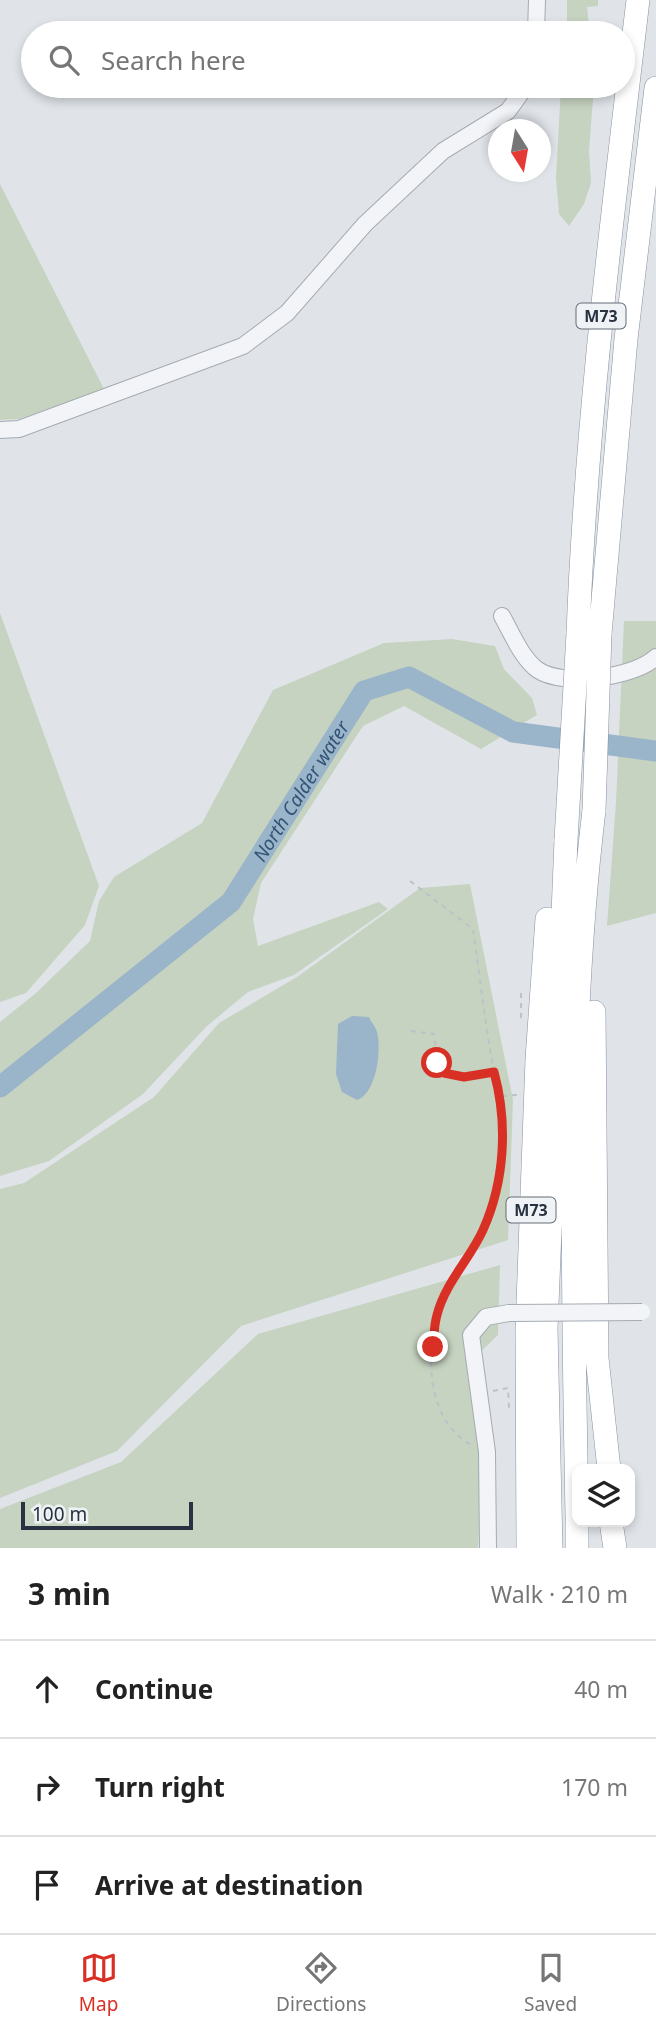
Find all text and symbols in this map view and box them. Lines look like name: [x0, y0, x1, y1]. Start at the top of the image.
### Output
search box: [21, 21, 635, 98]
icon: search: [45, 41, 83, 79]
text: Search here: [101, 42, 246, 78]
north arrow: [488, 119, 551, 182]
road number: M73: [576, 304, 626, 328]
water label: North Calder water: [247, 715, 356, 866]
route start: [421, 1047, 452, 1078]
road number: M73: [506, 1198, 556, 1222]
route end: [417, 1331, 448, 1362]
map controls: [572, 1464, 635, 1527]
button: layers: [572, 1464, 635, 1527]
scale bar: [21, 1499, 192, 1531]
text: 100 m: [32, 1501, 87, 1527]
text: 3 min: [28, 1573, 111, 1614]
text: Walk · 210 m: [491, 1578, 628, 1610]
icon: ahead: [28, 1670, 66, 1708]
text: Continue: [95, 1671, 213, 1707]
text: 40 m: [574, 1673, 628, 1705]
icon: right: [28, 1768, 66, 1806]
text: Turn right: [95, 1769, 225, 1805]
text: 170 m: [561, 1771, 628, 1803]
icon: arrive: [28, 1866, 66, 1904]
text: Arrive at destination: [95, 1867, 364, 1903]
tab: Map: [79, 1949, 118, 2017]
tab: Directions: [276, 1949, 366, 2017]
tab: Saved: [524, 1949, 577, 2017]

